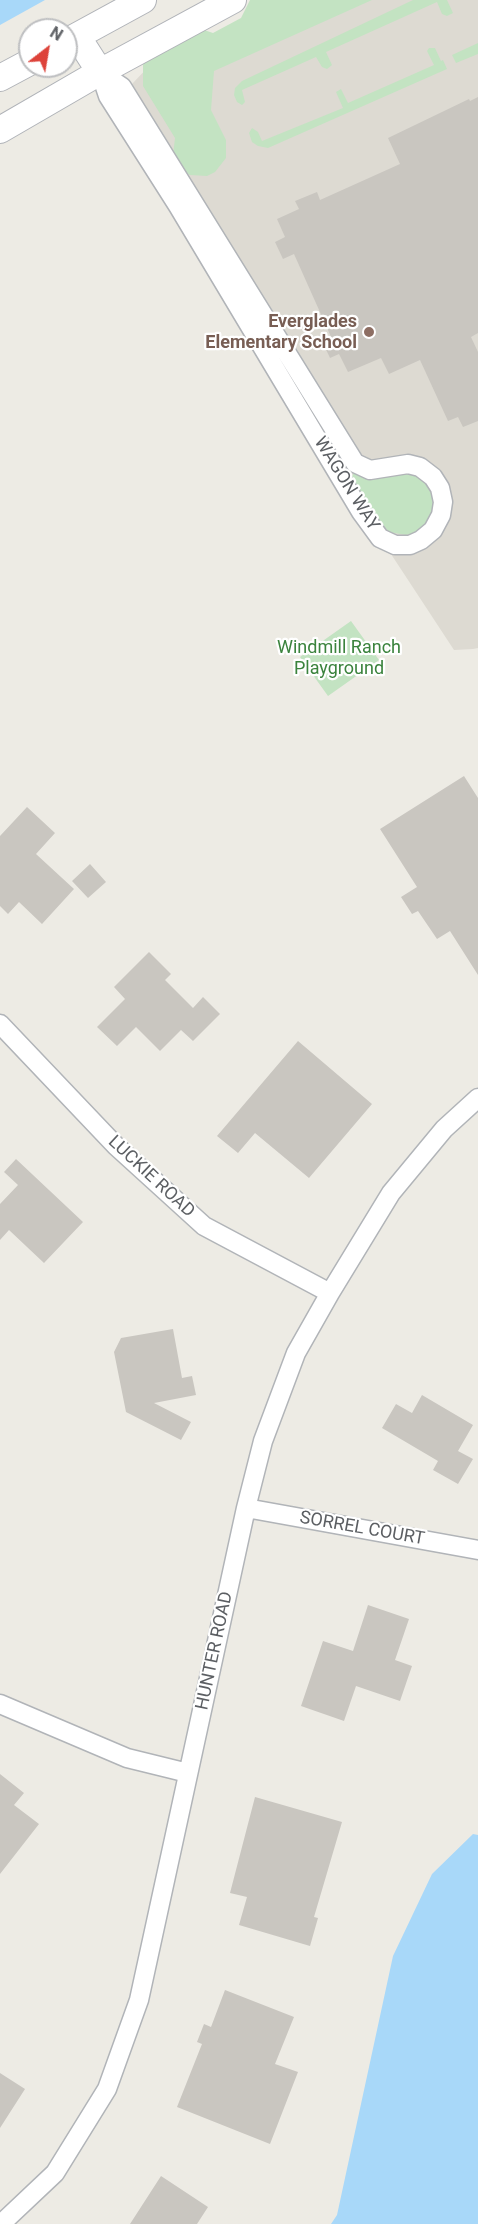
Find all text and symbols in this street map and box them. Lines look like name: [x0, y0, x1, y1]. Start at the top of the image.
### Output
north arrow: [18, 18, 78, 78]
text: N: [47, 23, 66, 45]
place label: Everglades Elementary School: [205, 311, 357, 354]
marker: Everglades Elementary School: [362, 325, 376, 339]
street label: WAGON WAY: [309, 433, 383, 535]
park label: Windmill Ranch Playground: [277, 637, 401, 680]
street label: LUCKIE ROAD: [103, 1131, 199, 1223]
street label: SORREL COURT: [298, 1507, 426, 1551]
street label: HUNTER ROAD: [192, 1590, 238, 1712]

